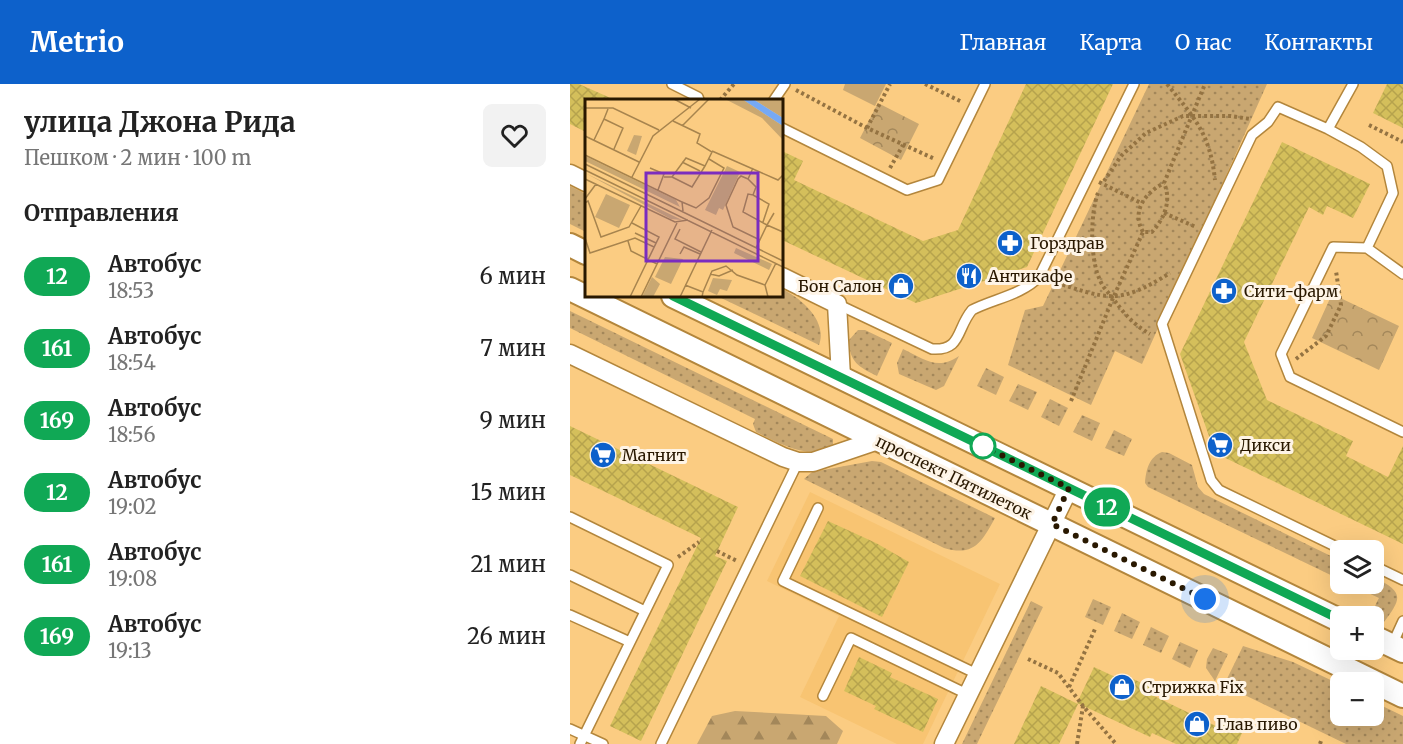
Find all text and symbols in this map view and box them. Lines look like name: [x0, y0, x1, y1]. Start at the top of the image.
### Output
text: Metrio: [30, 24, 124, 60]
text: Главная: [960, 29, 1047, 56]
text: Карта: [1080, 29, 1142, 56]
text: О нас: [1175, 29, 1232, 56]
text: Контакты: [1265, 29, 1373, 56]
inset map: [585, 99, 783, 297]
text: улица Джона Рида: [24, 104, 296, 140]
button: heart: [483, 104, 546, 167]
text: Пешком · 2 мин · 100 m: [24, 145, 251, 170]
text: Отправления: [24, 199, 179, 227]
pharmacy icon: Горздрав: [995, 228, 1025, 258]
place label: Горздрав: [1030, 233, 1104, 253]
text: Автобус: [108, 250, 201, 278]
restaurant icon: Антикафе: [954, 261, 984, 291]
text: 6 мин: [479, 262, 546, 290]
text: 12: [46, 263, 68, 290]
place label: Антикафе: [987, 266, 1072, 286]
shop icon: Бон Салон: [886, 271, 916, 301]
place label: Бон Салон: [798, 276, 882, 296]
pharmacy icon: Сити-фарм: [1209, 276, 1239, 306]
text: 18:53: [108, 278, 154, 303]
place label: Сити-фарм: [1244, 281, 1338, 301]
text: Автобус: [108, 322, 201, 350]
text: 7 мин: [480, 334, 546, 362]
text: 161: [42, 335, 72, 362]
text: 18:54: [108, 350, 156, 375]
text: Автобус: [108, 394, 201, 422]
text: 9 мин: [479, 406, 546, 434]
text: 169: [40, 407, 74, 434]
text: 18:56: [108, 422, 156, 447]
supermarket icon: Дикси: [1205, 430, 1235, 460]
street label: проспект Пятилеток: [873, 431, 1035, 523]
unlabelled marker: [970, 433, 996, 459]
place label: Дикси: [1240, 435, 1291, 455]
supermarket icon: Магнит: [588, 440, 618, 470]
place label: Магнит: [622, 445, 687, 465]
text: Автобус: [108, 466, 201, 494]
text: 15 мин: [471, 478, 546, 506]
text: 12: [46, 479, 68, 506]
line badge: 12: [1080, 488, 1134, 526]
text: 19:02: [108, 494, 157, 519]
text: 12: [1096, 494, 1118, 521]
text: Автобус: [108, 538, 201, 566]
map controls: [1330, 540, 1384, 726]
button: layers: [1330, 540, 1384, 594]
text: 21 мин: [470, 550, 546, 578]
text: 161: [42, 551, 72, 578]
text: 19:08: [108, 566, 157, 591]
your location: [1190, 584, 1220, 614]
button: +: [1330, 606, 1384, 660]
text: Автобус: [108, 610, 201, 638]
text: 26 мин: [467, 622, 546, 650]
text: 169: [40, 623, 74, 650]
text: 19:13: [108, 638, 152, 663]
shop icon: Стрижка Fix: [1107, 672, 1137, 702]
button: −: [1330, 672, 1384, 726]
place label: Стрижка Fix: [1142, 677, 1244, 697]
shop icon: Глав пиво: [1182, 709, 1212, 739]
place label: Глав пиво: [1216, 714, 1298, 734]

